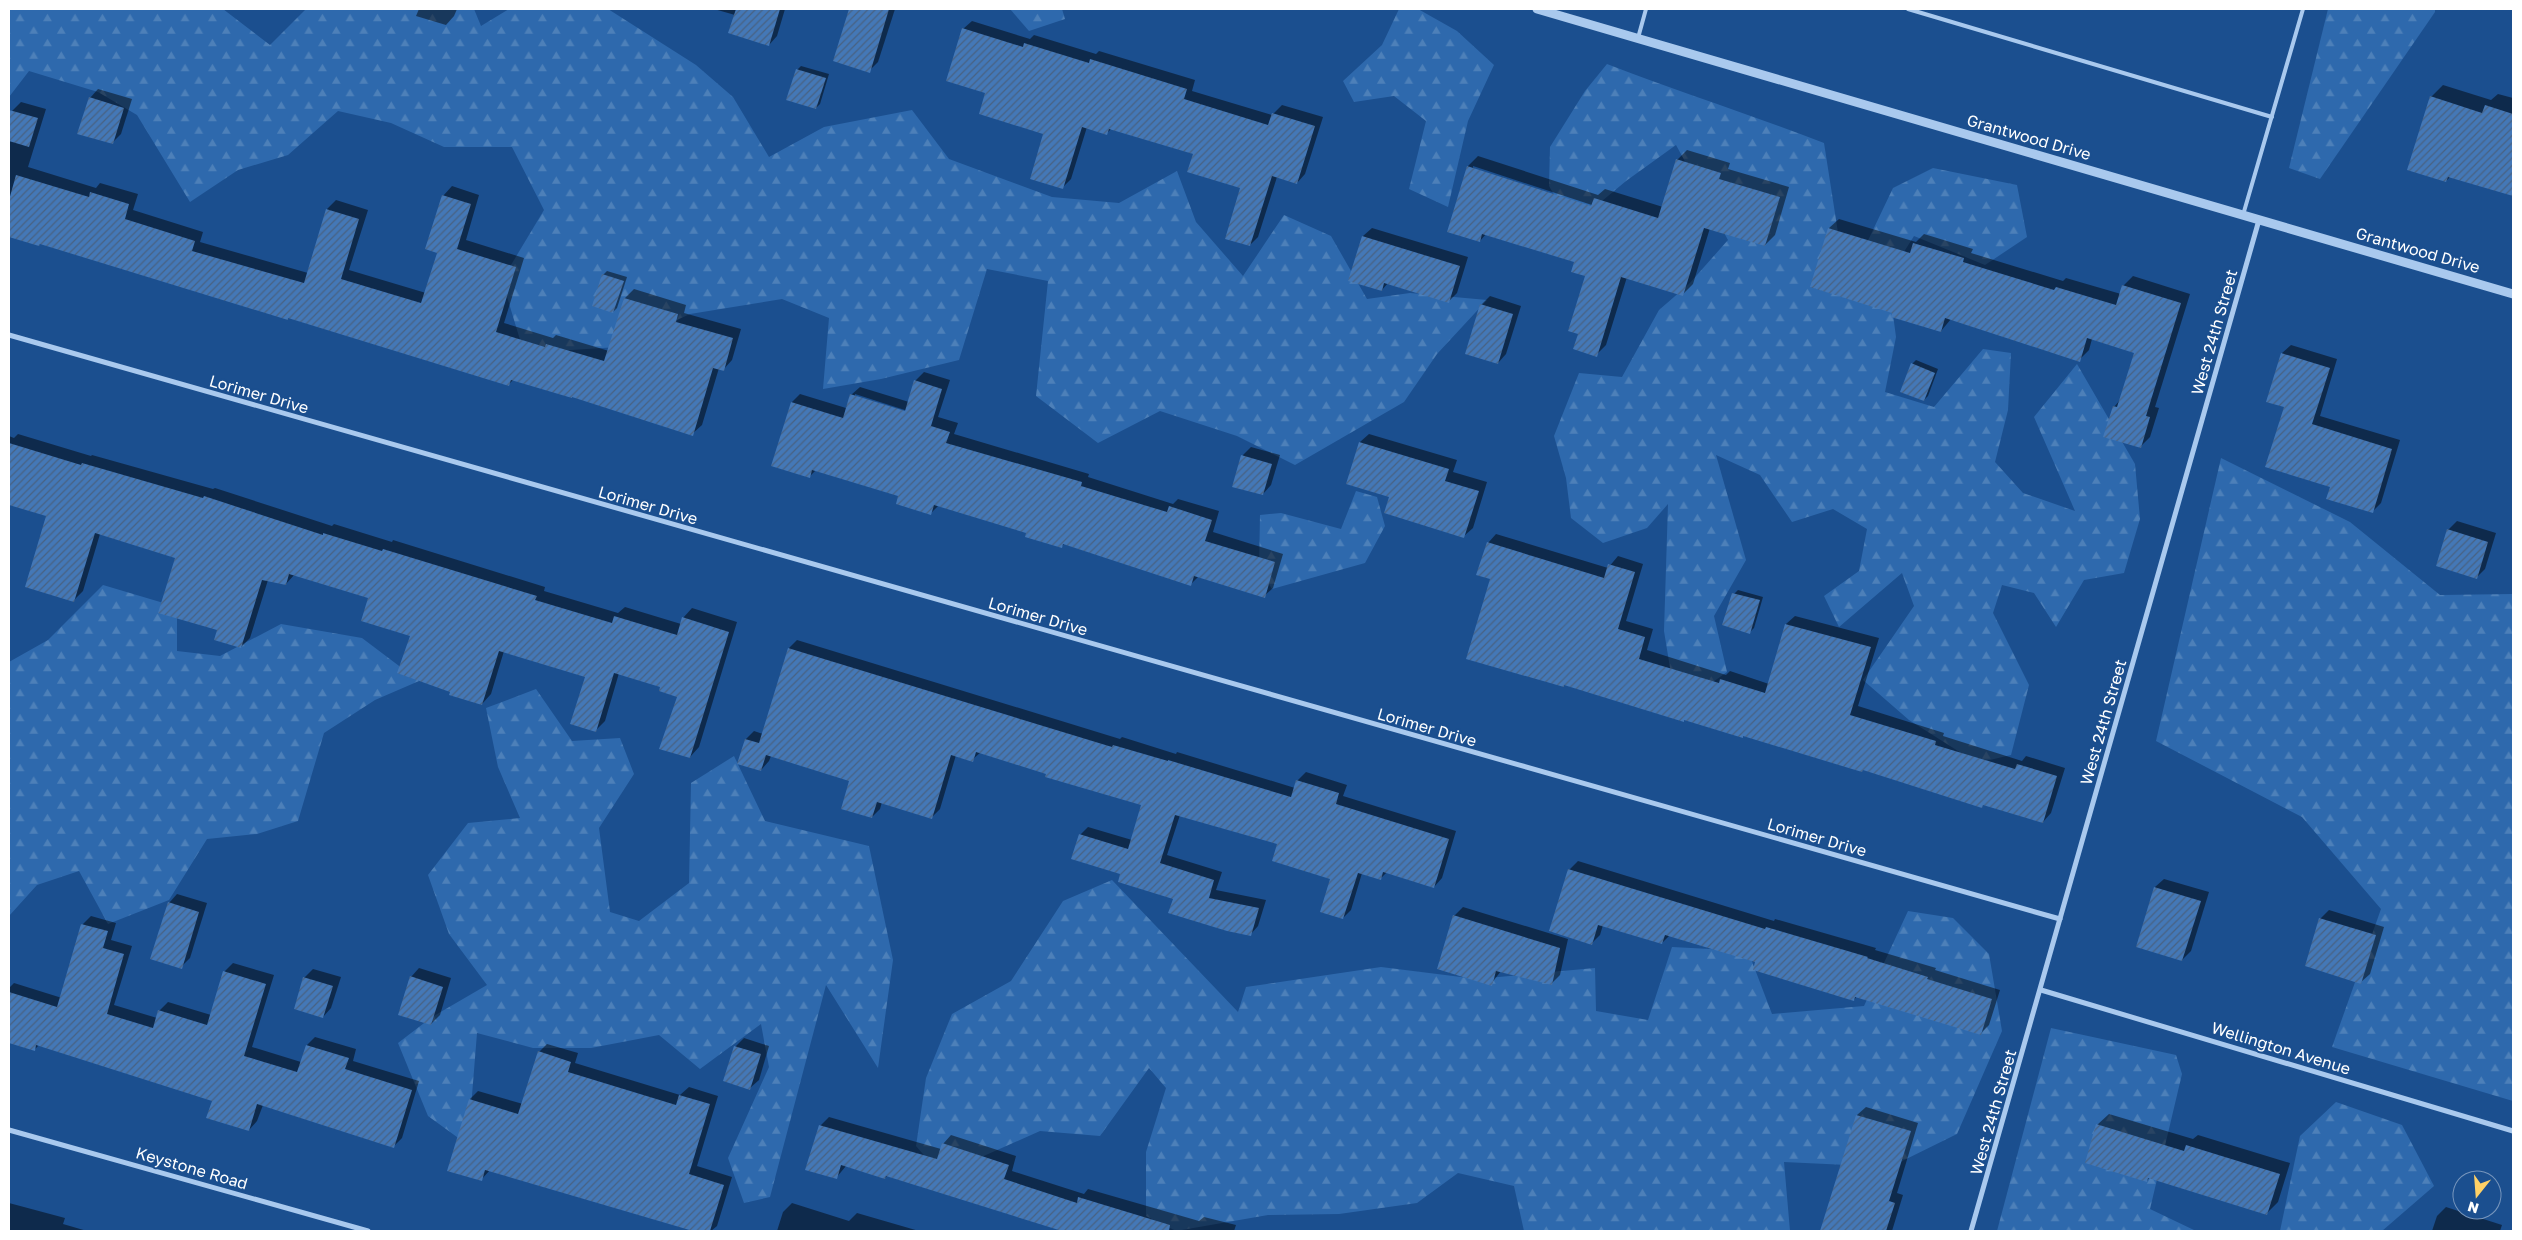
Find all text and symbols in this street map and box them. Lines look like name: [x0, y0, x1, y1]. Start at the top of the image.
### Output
street label: Grantwood Drive: [1965, 110, 2093, 164]
street label: Grantwood Drive: [2354, 223, 2482, 277]
street label: West 24th Street: [2187, 267, 2241, 397]
street label: Lorimer Drive: [207, 370, 311, 418]
street label: Lorimer Drive: [596, 481, 700, 529]
street label: Lorimer Drive: [986, 592, 1090, 640]
street label: West 24th Street: [2076, 657, 2130, 787]
street label: Lorimer Drive: [1375, 703, 1479, 751]
street label: Lorimer Drive: [1765, 813, 1869, 861]
street label: Wellington Avenue: [2209, 1017, 2353, 1079]
street label: West 24th Street: [1966, 1047, 2020, 1177]
street label: Keystone Road: [134, 1142, 250, 1194]
north arrow: [2452, 1170, 2502, 1220]
text: N: [2465, 1198, 2481, 1218]

